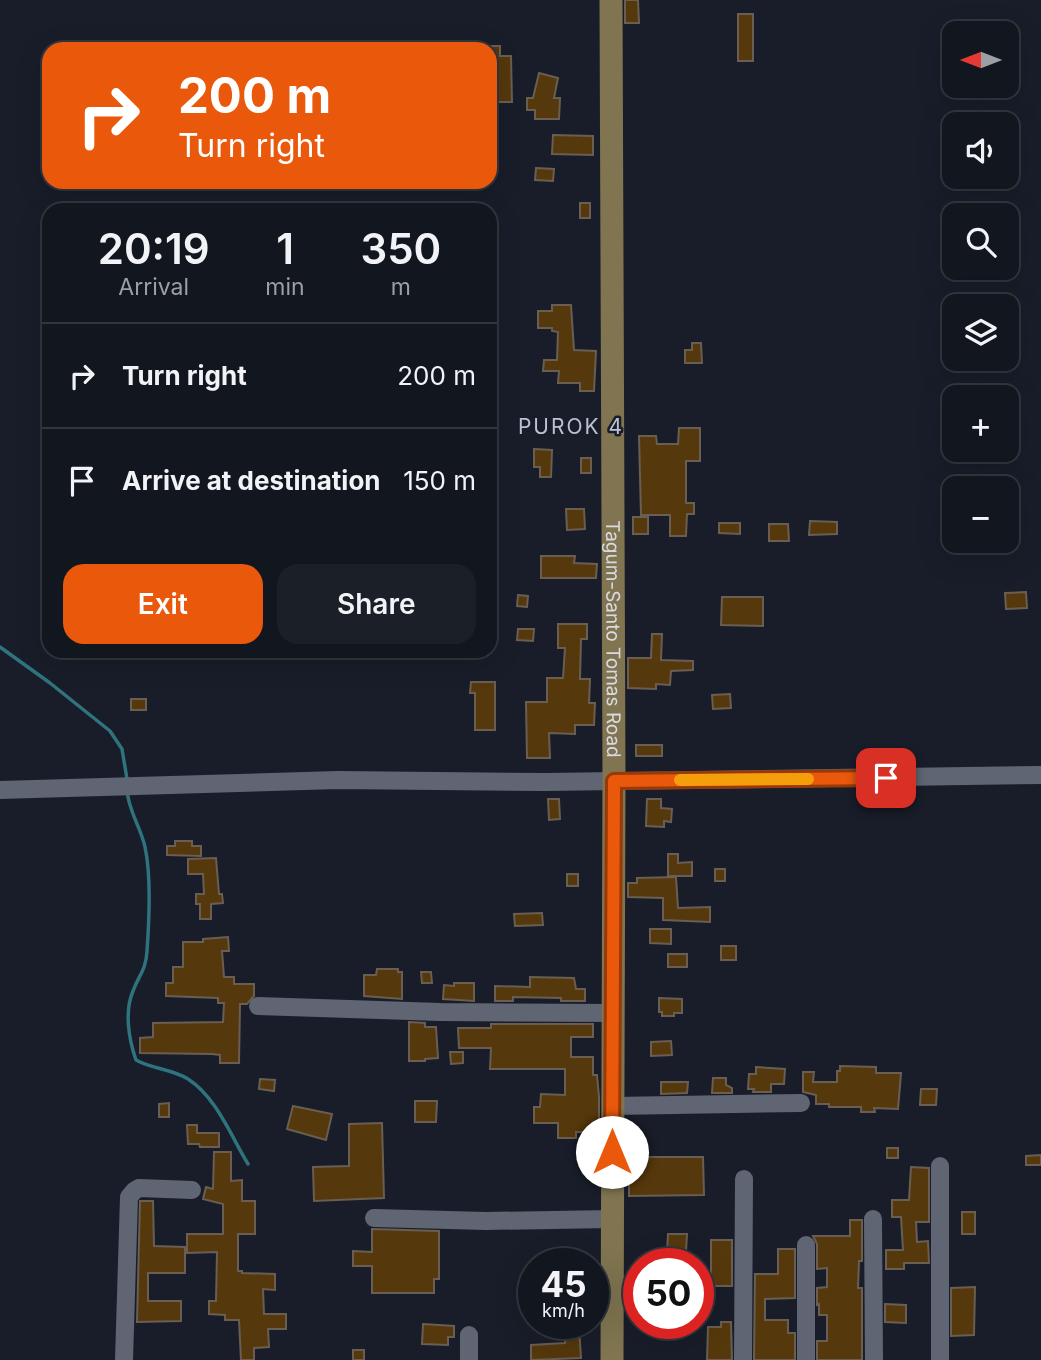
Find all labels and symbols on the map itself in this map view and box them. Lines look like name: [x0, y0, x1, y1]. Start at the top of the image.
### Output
north arrow: [942, 21, 1018, 98]
district label: PUROK 4: [518, 414, 624, 439]
street label: Tagum-Santo Tomas Road: [601, 520, 625, 758]
pin: [856, 748, 916, 808]
position arrow: [575, 1115, 649, 1189]
speed limit sign: 50: [623, 1248, 714, 1339]

